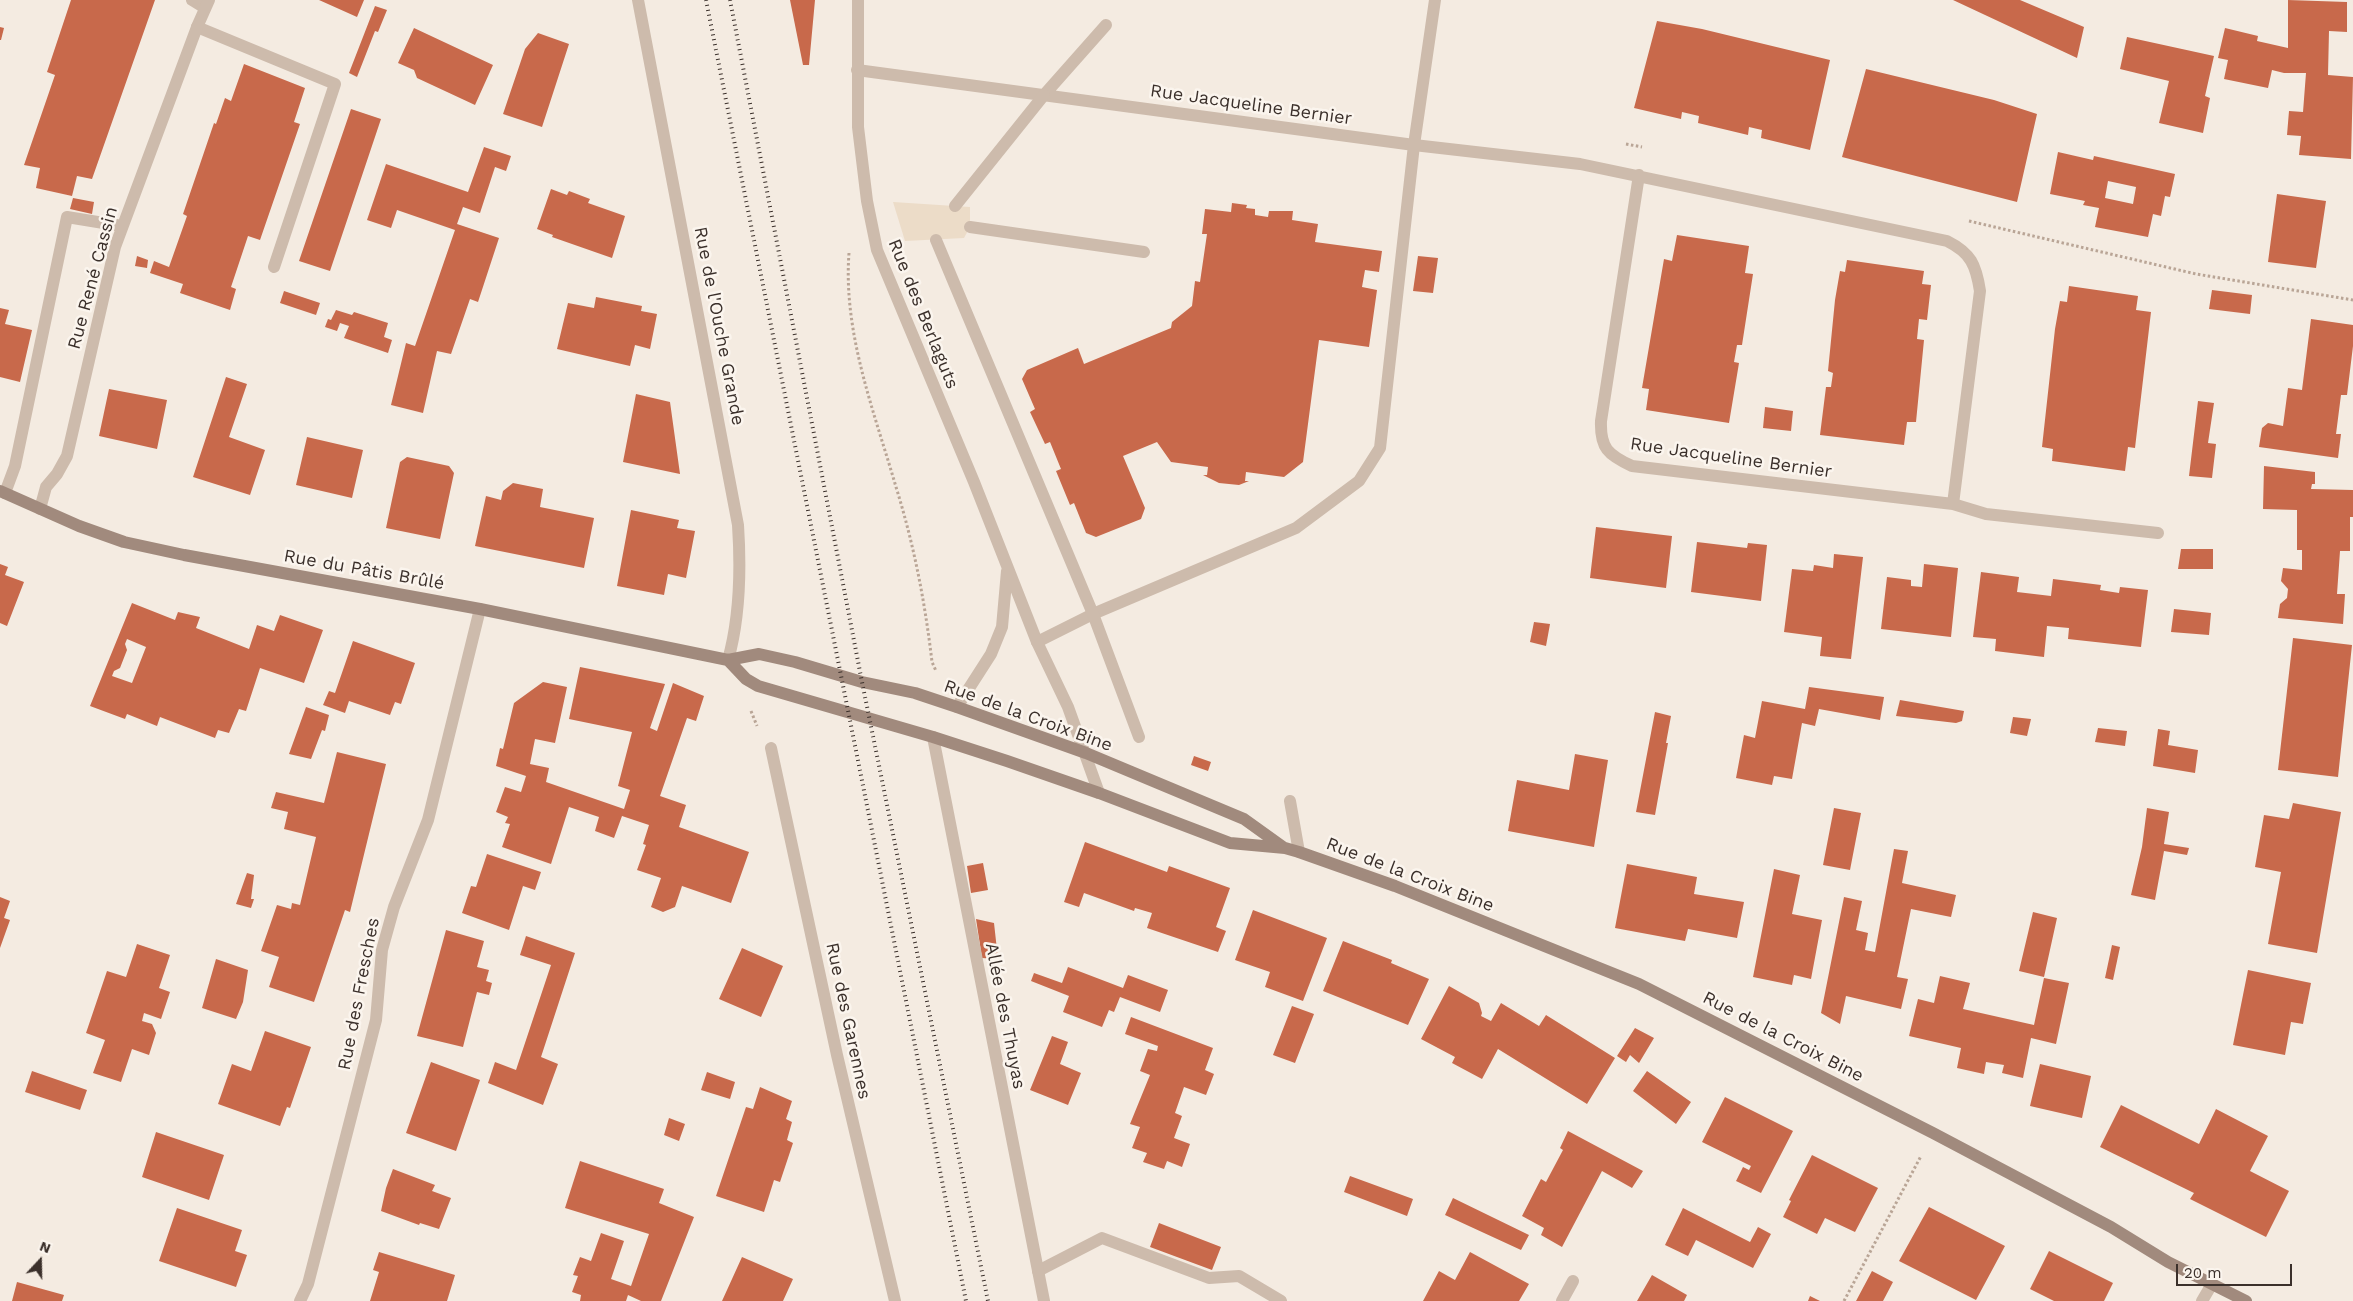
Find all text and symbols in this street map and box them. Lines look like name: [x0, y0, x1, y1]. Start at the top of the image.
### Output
street label: Rue Jacqueline Bernier: [1149, 80, 1353, 130]
street label: Rue René Cassin: [64, 204, 122, 352]
street label: Rue de l'Ouche Grande: [689, 225, 749, 427]
street label: Rue des Berlaguts: [883, 236, 963, 392]
street label: Rue Jacqueline Bernier: [1629, 433, 1833, 483]
street label: Rue du Pâtis Brûlé: [282, 545, 446, 595]
street label: Rue de la Croix Bine: [941, 675, 1115, 757]
street label: Rue de la Croix Bine: [1323, 833, 1497, 917]
street label: Rue des Fresches: [334, 916, 384, 1072]
street label: Rue des Garennes: [821, 941, 875, 1101]
street label: Allée des Thuyas: [980, 941, 1030, 1091]
street label: Rue de la Croix Bine: [1699, 987, 1867, 1087]
north arrow: [15, 1236, 65, 1286]
text: N: [38, 1238, 53, 1256]
scale bar: [2178, 1254, 2294, 1286]
text: 20 m: [2184, 1264, 2222, 1282]

